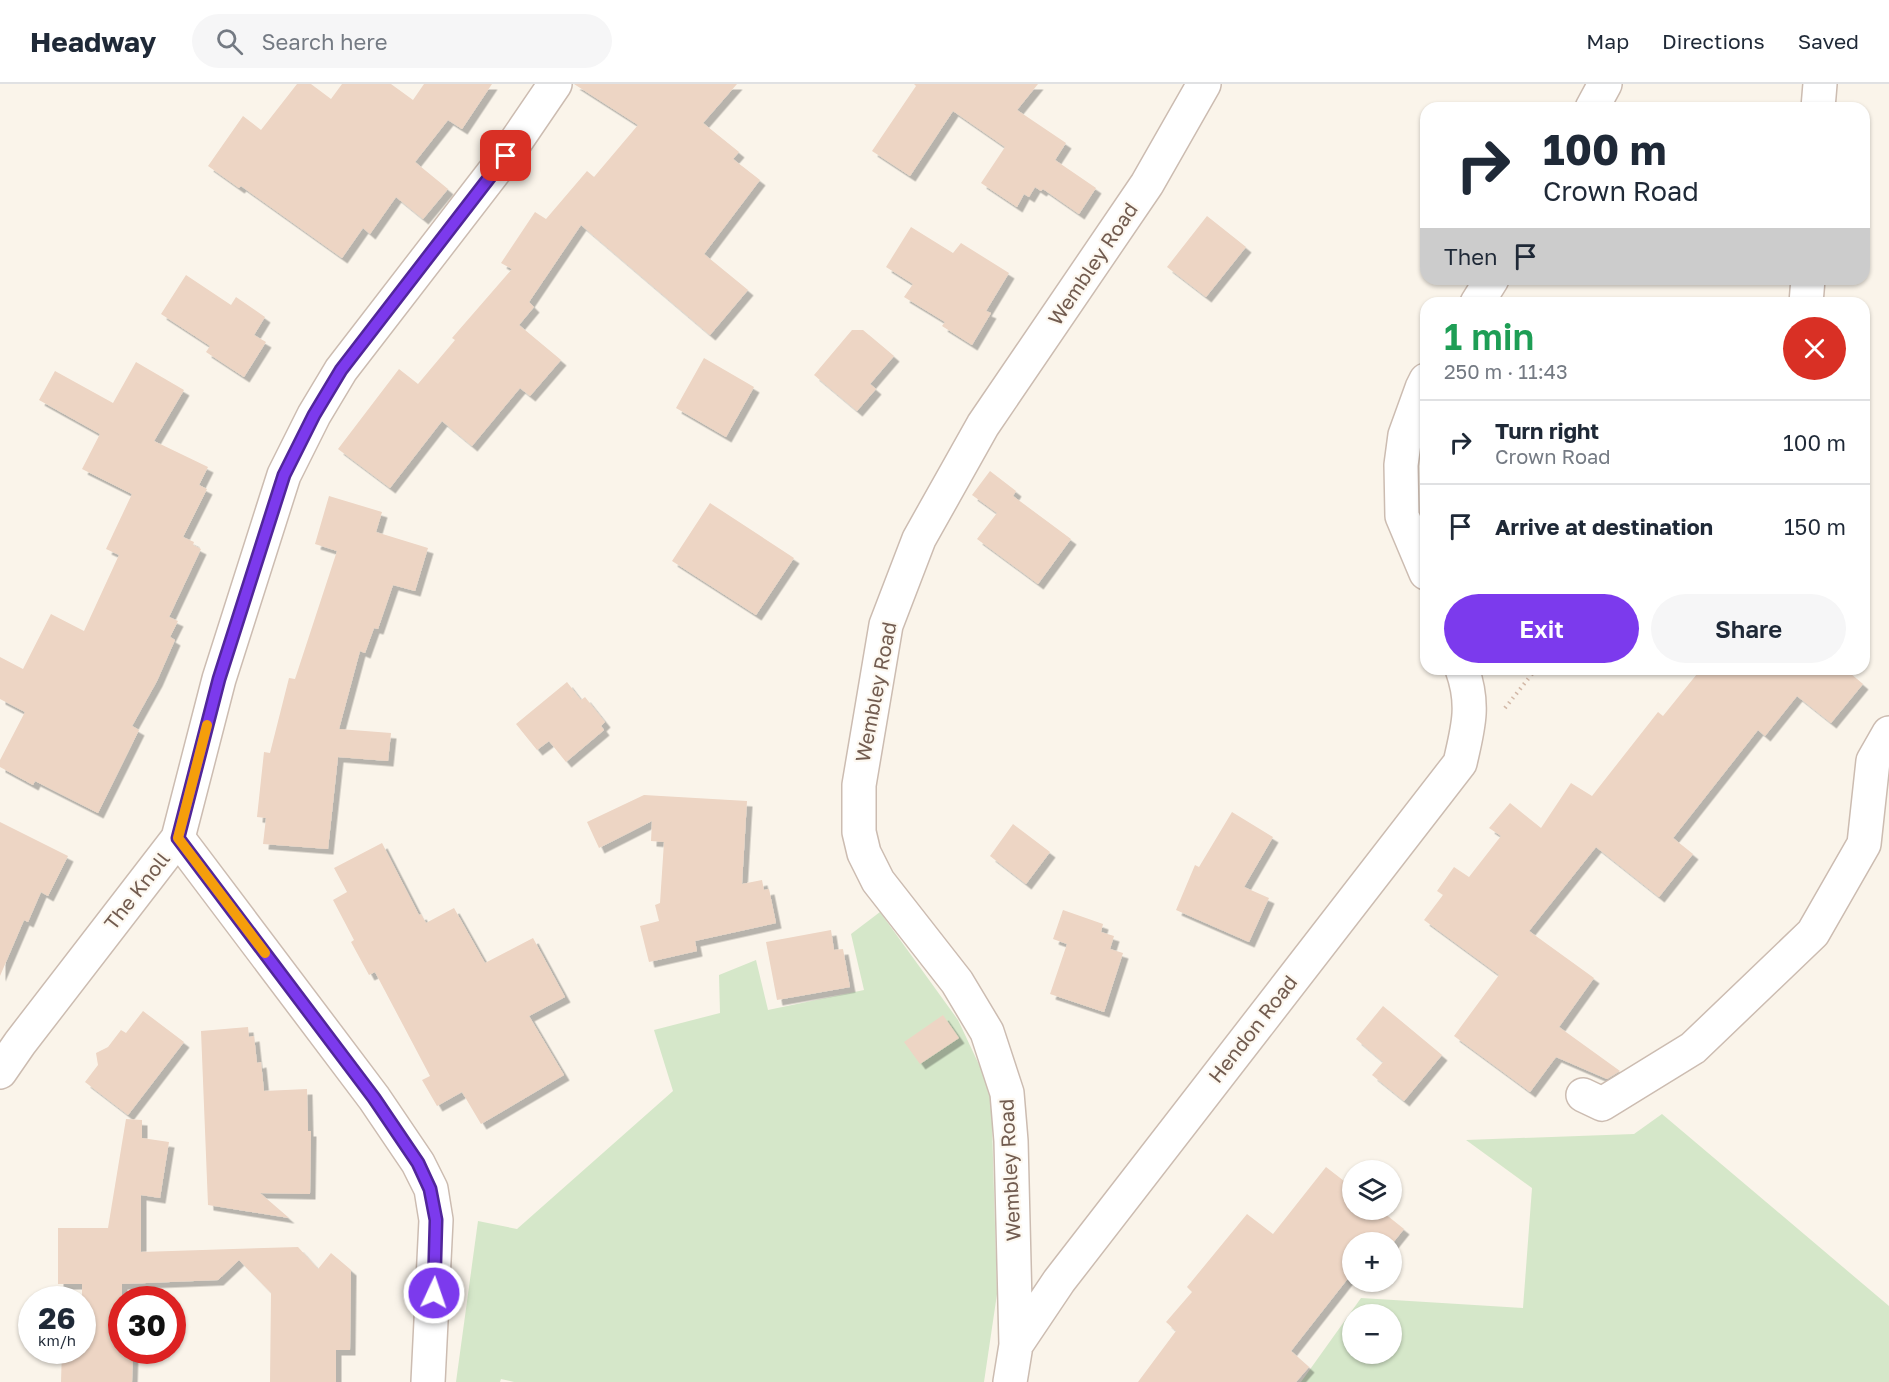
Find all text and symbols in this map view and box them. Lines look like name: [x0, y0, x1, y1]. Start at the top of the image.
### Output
search box: [192, 14, 612, 68]
text: Headway: [30, 25, 156, 58]
icon: search: [213, 25, 246, 58]
text: Search here: [261, 28, 387, 55]
text: Map: [1586, 28, 1629, 54]
text: Directions: [1662, 28, 1765, 54]
text: Saved: [1798, 28, 1859, 54]
text: 100 m: [1543, 124, 1666, 174]
icon: right: [1444, 126, 1522, 204]
pin: [480, 130, 531, 181]
icon: arrive: [489, 139, 522, 172]
text: Crown Road: [1543, 175, 1699, 207]
street label: Wembley Road: [1042, 198, 1142, 329]
icon: arrive: [1509, 240, 1542, 273]
text: Then: [1444, 243, 1497, 270]
text: 1 min: [1444, 315, 1534, 358]
button: close: [1783, 317, 1846, 380]
text: 250 m · 11:43: [1444, 359, 1568, 383]
text: Turn right: [1495, 417, 1599, 444]
icon: right: [1444, 426, 1477, 459]
text: 100 m: [1783, 429, 1846, 456]
text: Crown Road: [1495, 444, 1611, 468]
icon: arrive: [1444, 510, 1477, 543]
text: Arrive at destination: [1495, 513, 1713, 540]
text: 150 m: [1784, 513, 1846, 540]
button: Exit: [1444, 594, 1639, 663]
button: Share: [1651, 594, 1846, 663]
street label: Wembley Road: [850, 620, 900, 764]
street label: The Knoll: [98, 847, 174, 934]
street label: Hendon Road: [1203, 970, 1302, 1087]
street label: Wembley Road: [993, 1098, 1025, 1242]
map controls: [1342, 1160, 1402, 1364]
button: layers: [1342, 1160, 1402, 1220]
button: +: [1342, 1232, 1402, 1292]
position arrow: [402, 1261, 466, 1325]
speed limit sign: 30: [108, 1286, 186, 1364]
text: 26: [38, 1300, 76, 1336]
button: −: [1342, 1304, 1402, 1364]
text: km/h: [38, 1331, 76, 1349]

